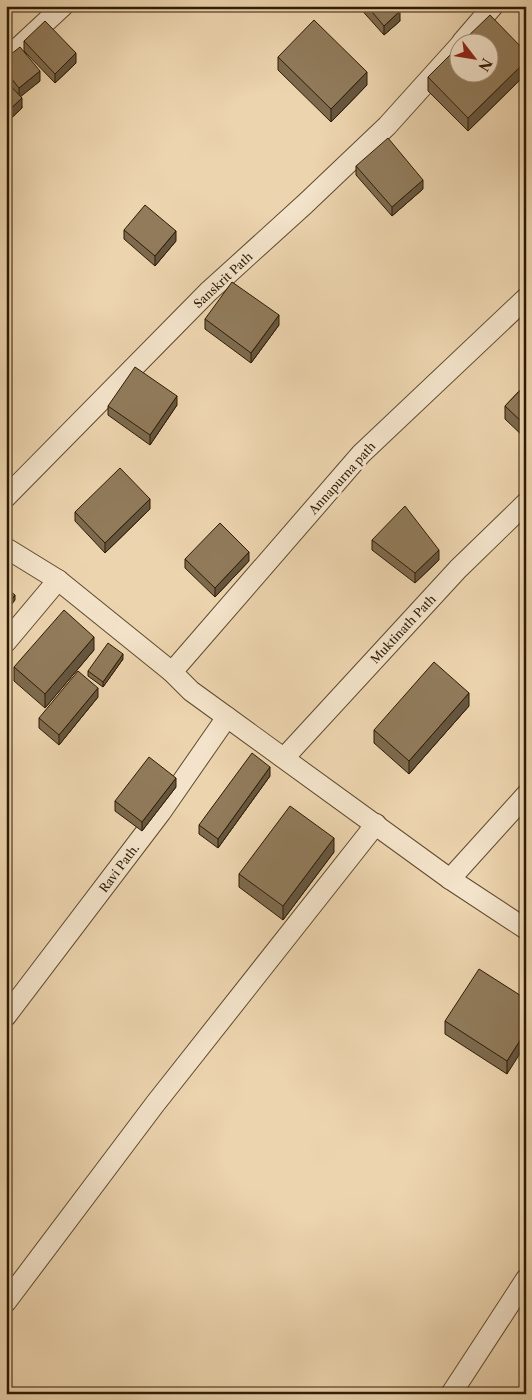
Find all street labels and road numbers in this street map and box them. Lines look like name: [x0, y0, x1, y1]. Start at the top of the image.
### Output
street label: Sanskrit Path: [190, 249, 256, 311]
street label: Annapurna path: [305, 438, 379, 518]
street label: Muktinath Path: [367, 591, 439, 667]
street label: Ravi Path.: [96, 841, 142, 895]

